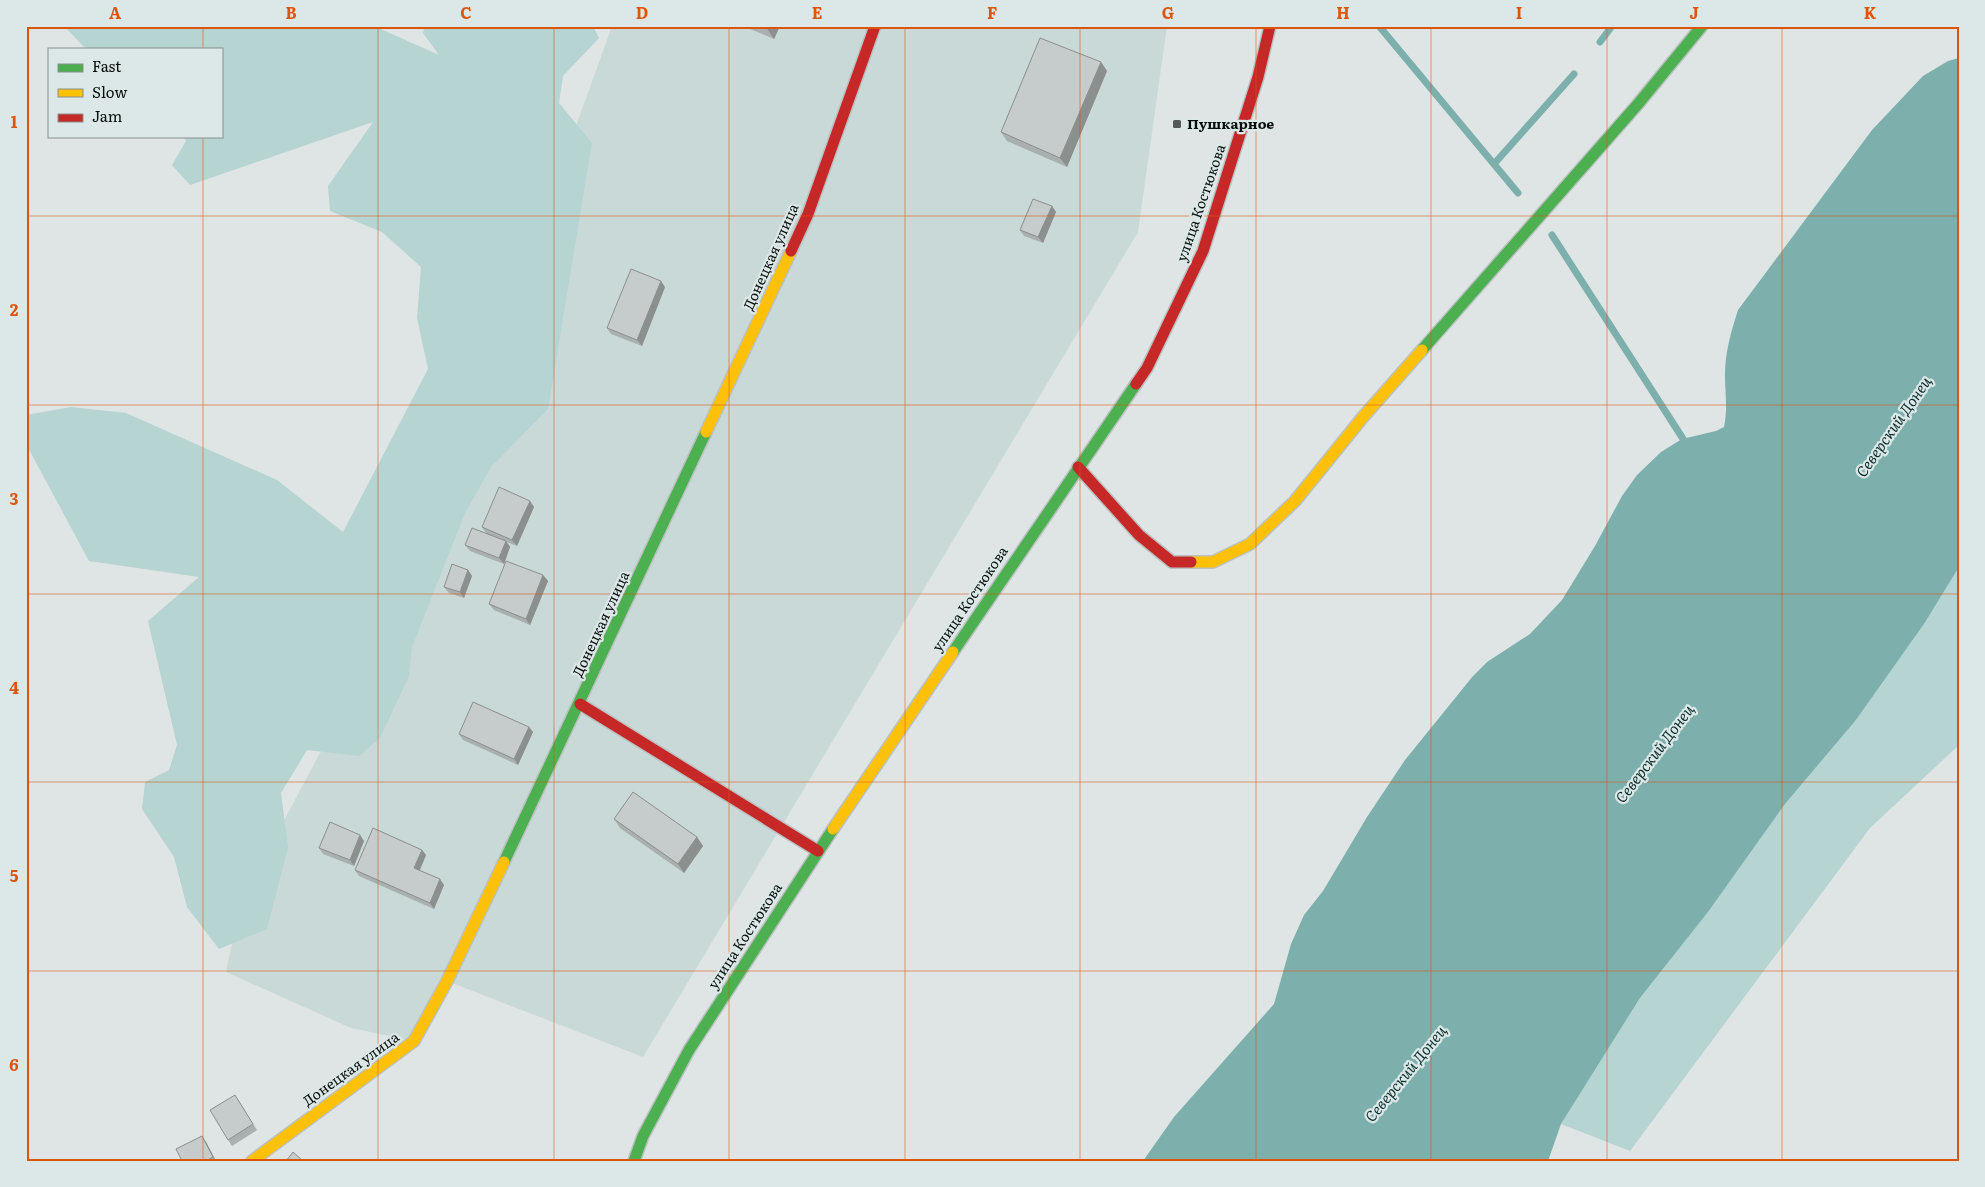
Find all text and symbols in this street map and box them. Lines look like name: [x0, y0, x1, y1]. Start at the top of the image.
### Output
text: A: [109, 0, 121, 24]
text: B: [285, 0, 297, 24]
text: C: [460, 0, 472, 24]
text: D: [636, 0, 648, 24]
text: E: [812, 0, 823, 24]
text: F: [987, 0, 997, 24]
text: G: [1162, 0, 1174, 24]
text: H: [1336, 0, 1350, 24]
text: I: [1516, 0, 1522, 24]
text: J: [1689, 0, 1699, 24]
text: K: [1864, 0, 1877, 24]
legend: [48, 48, 222, 138]
text: Fast: [92, 54, 121, 77]
text: Slow: [92, 80, 127, 103]
text: Jam: [92, 104, 123, 127]
text: 1: [11, 109, 18, 133]
place label: Пушкарное: [1187, 113, 1274, 133]
marker: Пушкарное: [1171, 118, 1183, 130]
street label: улица Костюкова: [1171, 141, 1230, 264]
street label: Донецкая улица: [738, 200, 803, 313]
text: 2: [10, 297, 19, 321]
water label: Северский Донец: [1849, 370, 1937, 481]
text: 3: [10, 486, 19, 510]
street label: улица Костюкова: [926, 541, 1012, 655]
street label: Донецкая улица: [567, 567, 634, 680]
text: 4: [9, 675, 19, 699]
water label: Северский Донец: [1609, 698, 1699, 807]
text: 5: [10, 863, 19, 887]
street label: улица Костюкова: [702, 878, 786, 992]
water label: Северский Донец: [1359, 1019, 1452, 1126]
street label: Донецкая улица: [298, 1026, 403, 1110]
text: 6: [9, 1052, 19, 1076]

